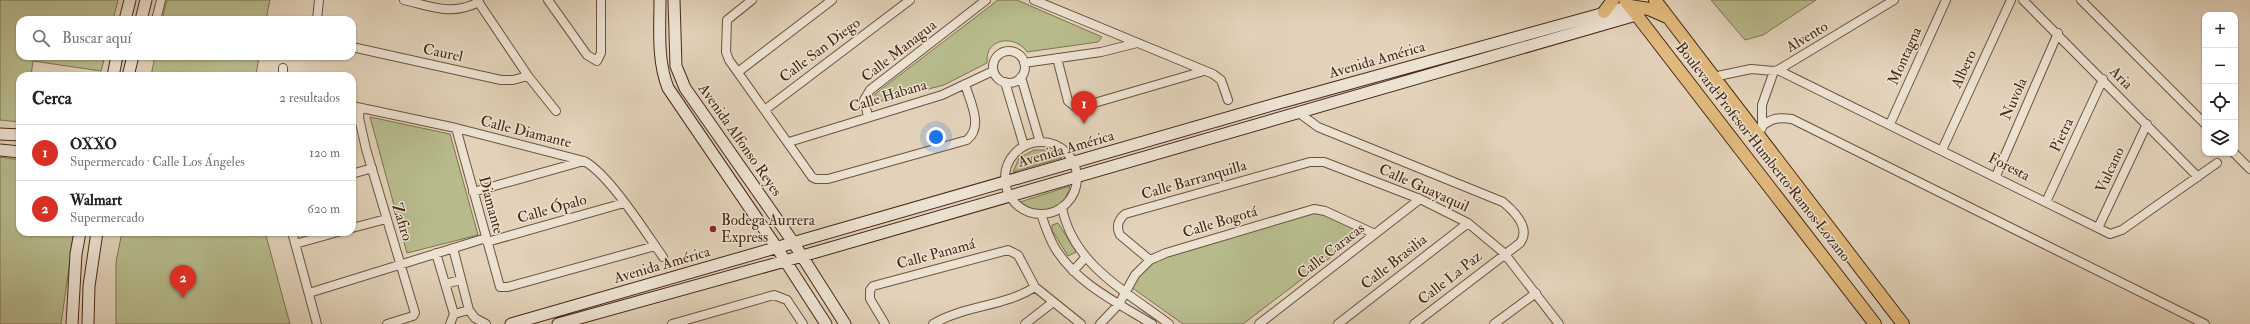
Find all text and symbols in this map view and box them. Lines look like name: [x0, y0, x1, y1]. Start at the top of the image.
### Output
map controls: [2202, 12, 2238, 156]
button: +: [2202, 12, 2238, 48]
street label: Calle San Diego: [776, 13, 864, 87]
street label: Calle Managua: [858, 15, 941, 86]
search box: [16, 16, 356, 60]
street label: Alvento: [1782, 17, 1831, 57]
street label: Montagna: [1884, 23, 1927, 88]
icon: search: [30, 27, 52, 49]
text: Buscar aquí: [62, 29, 131, 48]
street label: Avenida América: [1326, 37, 1428, 83]
street label: Boulevard Profesor Humberto Ramos Lozano: [1671, 38, 1855, 266]
street label: Caurel: [421, 39, 465, 67]
street label: Albero: [1947, 47, 1981, 92]
button: −: [2202, 48, 2238, 84]
street label: Aria: [2105, 62, 2137, 94]
street label: Nuvola: [1996, 74, 2032, 123]
street label: Calle Habana: [847, 75, 930, 117]
street label: Avenida Alfonso Reyes: [693, 79, 786, 200]
button: locate: [2202, 84, 2238, 120]
text: Cerca: [32, 88, 72, 109]
text: 2 resultados: [279, 90, 340, 106]
pin: 1: [1071, 91, 1097, 124]
street label: Calle Diamante: [479, 112, 573, 152]
street label: Pietra: [2046, 114, 2078, 155]
button: layers: [2202, 120, 2238, 156]
street label: Avenida América: [1015, 126, 1117, 172]
your location: [926, 127, 946, 147]
text: OXXO: [70, 135, 117, 154]
street label: Vulcano: [2091, 144, 2129, 196]
text: 1: [43, 145, 47, 161]
text: 120 m: [309, 145, 340, 161]
street label: Foresta: [1985, 148, 2034, 186]
text: Supermercado · Calle Los Ángeles: [70, 154, 245, 170]
street label: Calle Barranquilla: [1139, 156, 1250, 204]
street label: Calle Guayaquil: [1376, 160, 1472, 216]
street label: Diamante: [474, 174, 508, 236]
street label: Calle Ópalo: [515, 188, 589, 229]
text: Walmart: [70, 191, 122, 210]
text: 2: [42, 201, 48, 217]
text: 620 m: [307, 201, 340, 217]
street label: Zafiro: [387, 201, 417, 243]
street label: Calle Bogotá: [1180, 201, 1260, 242]
text: Supermercado: [70, 210, 144, 226]
place label: Bodega Aurrera Express: [721, 211, 816, 248]
street label: Calle Caracas: [1293, 219, 1369, 283]
marker: Bodega Aurrera Express: [708, 224, 718, 234]
street label: Calle Brasilia: [1357, 230, 1432, 294]
street label: Calle Panamá: [895, 234, 978, 274]
street label: Avenida América: [611, 242, 713, 288]
street label: Calle La Paz: [1414, 247, 1486, 309]
pin: 2: [170, 265, 196, 298]

